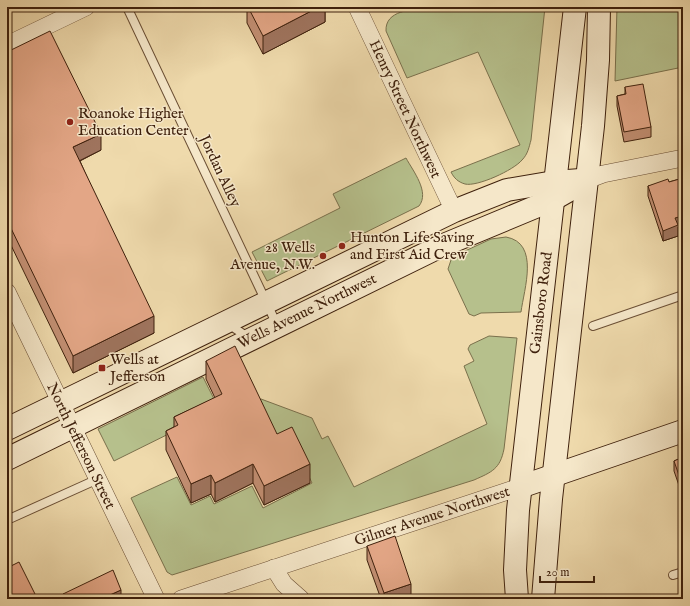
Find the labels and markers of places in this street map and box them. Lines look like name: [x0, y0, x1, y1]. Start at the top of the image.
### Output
place label: Roanoke Higher Education Center: [78, 104, 189, 140]
marker: Roanoke Higher Education Center: [65, 117, 75, 127]
place label: Hunton Life Saving and First Aid Crew: [350, 228, 475, 264]
place label: 28 Wells Avenue, N.W.: [229, 238, 315, 274]
marker: Hunton Life Saving and First Aid Crew: [337, 241, 347, 251]
marker: 28 Wells Avenue, N.W.: [318, 251, 328, 261]
place label: Wells at Jefferson: [108, 350, 165, 386]
marker: Wells at Jefferson: [97, 363, 107, 373]

